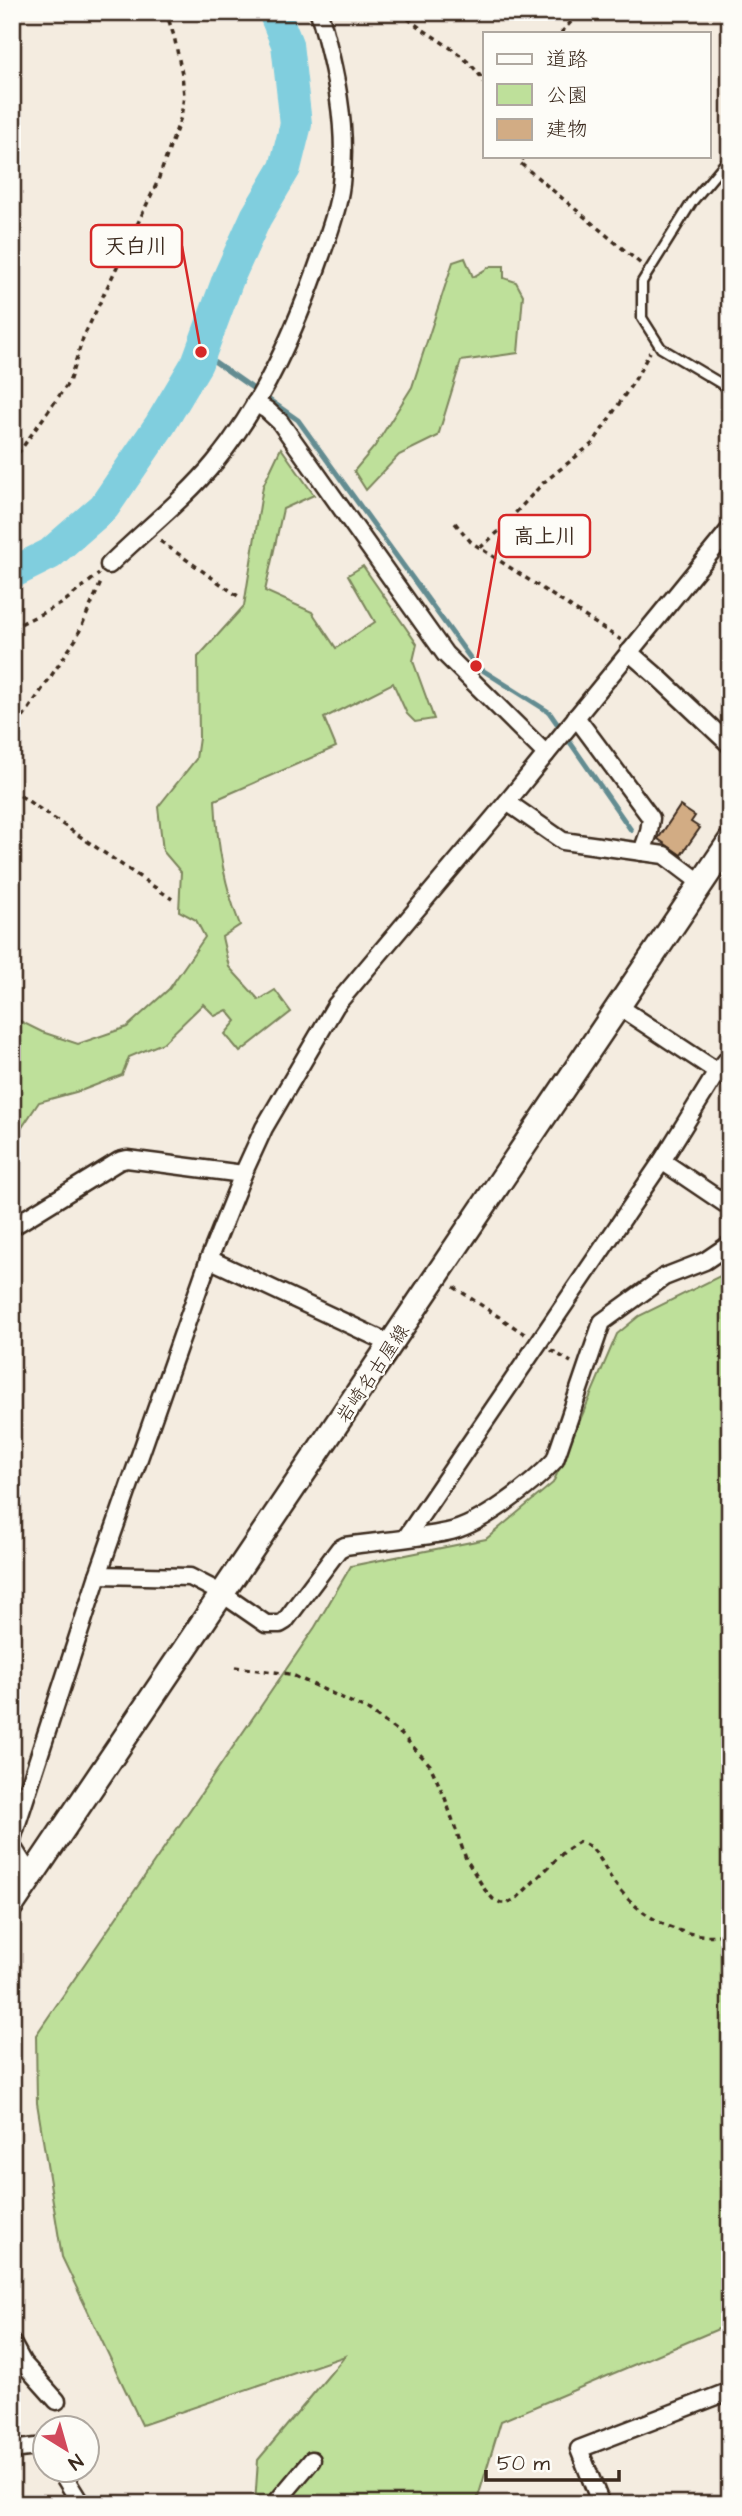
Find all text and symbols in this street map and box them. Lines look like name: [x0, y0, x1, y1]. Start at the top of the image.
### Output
legend: [483, 32, 710, 158]
text: 道路: [546, 45, 588, 74]
text: 公園: [546, 81, 588, 110]
text: 建物: [546, 115, 588, 144]
callout: 天白川: [91, 225, 182, 267]
text: 天白川: [105, 232, 168, 261]
callout: 高上川: [499, 515, 590, 557]
text: 高上川: [514, 522, 577, 551]
street label: 岩崎名古屋線: [330, 1319, 416, 1429]
north arrow: [32, 2414, 102, 2484]
scale bar: [486, 2439, 620, 2483]
text: N: [62, 2447, 88, 2476]
text: 50 m: [497, 2449, 551, 2478]

